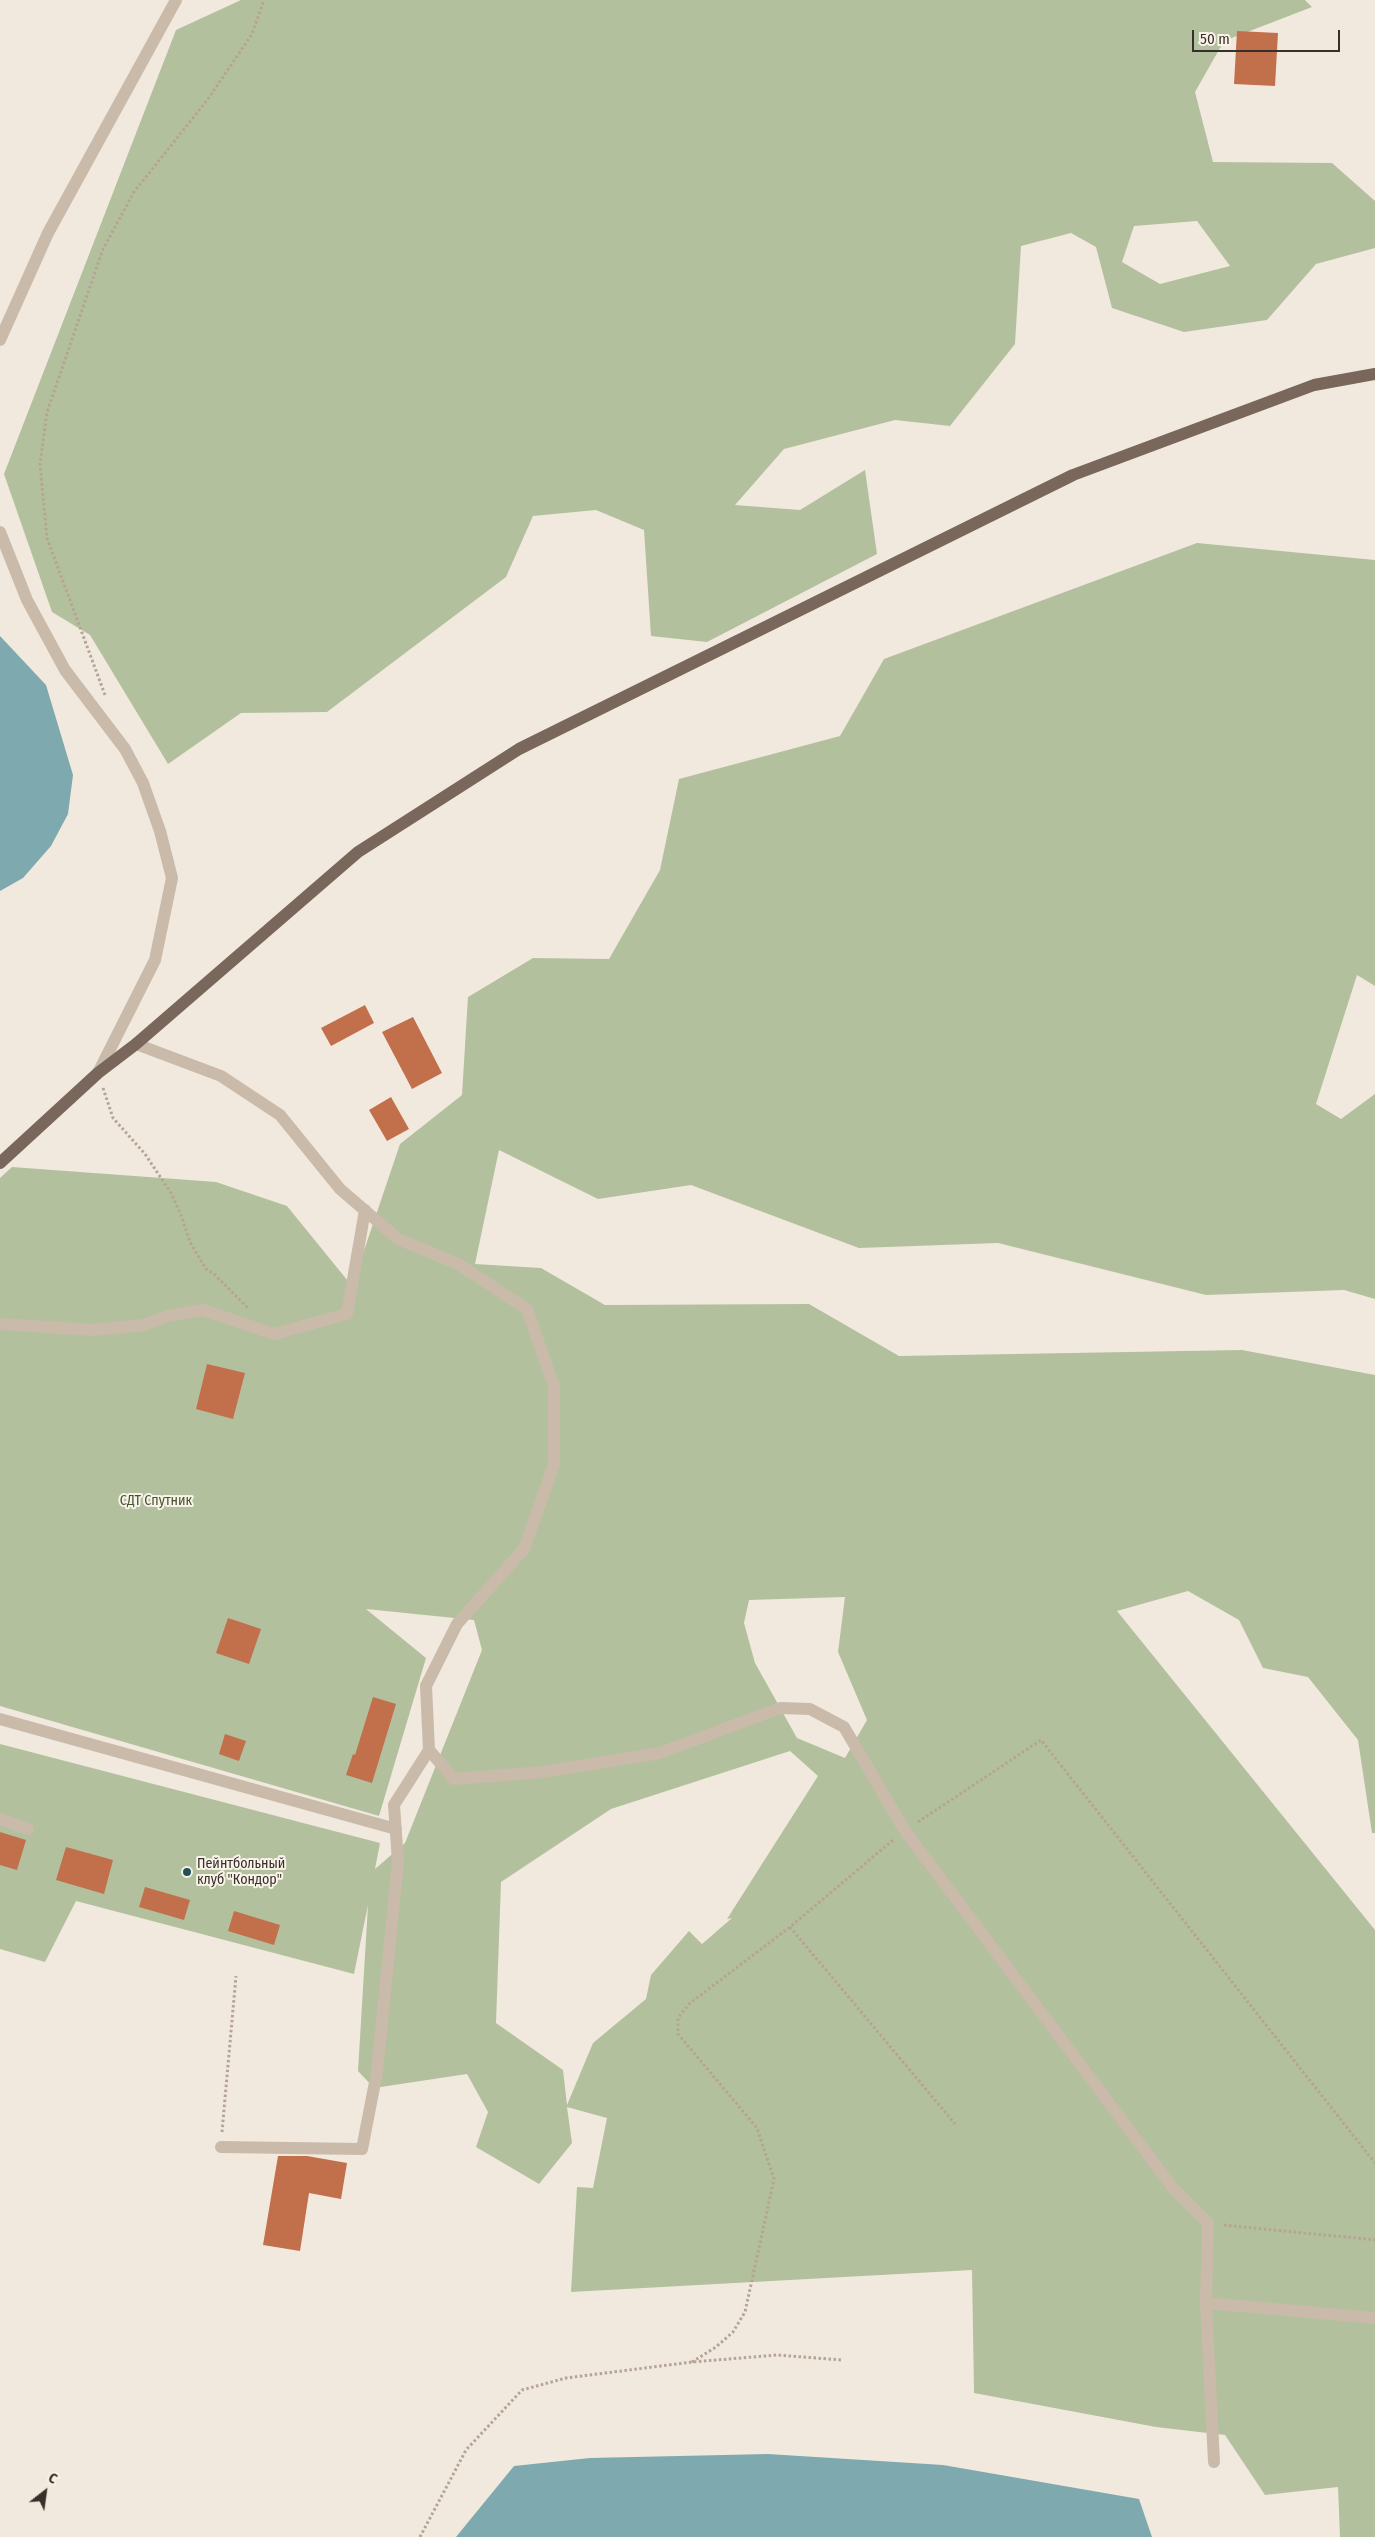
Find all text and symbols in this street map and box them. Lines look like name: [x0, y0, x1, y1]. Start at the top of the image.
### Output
scale bar: [1195, 20, 1342, 52]
text: 50 m: [1200, 30, 1230, 48]
park label: СДТ Спутник: [120, 1493, 192, 1509]
place label: Пейнтбольный клуб "Кондор": [197, 1856, 285, 1888]
marker: Пейнтбольный клуб "Кондор": [181, 1866, 193, 1878]
north arrow: [20, 2467, 70, 2517]
text: С: [45, 2469, 60, 2488]

